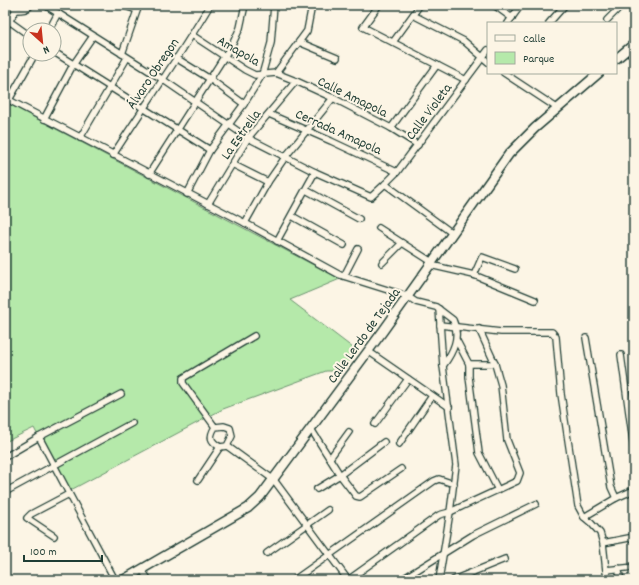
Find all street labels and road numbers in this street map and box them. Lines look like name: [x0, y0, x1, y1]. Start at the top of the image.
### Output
street label: Amapola: [213, 31, 263, 72]
street label: Álvaro Obregon: [122, 35, 185, 114]
street label: Calle Amapola: [314, 72, 391, 124]
street label: Calle Violeta: [402, 79, 458, 145]
street label: Cerrada Amapola: [292, 105, 385, 161]
street label: La Estrella: [217, 106, 267, 164]
street label: Calle Lerdo de Tejada: [323, 284, 406, 388]

